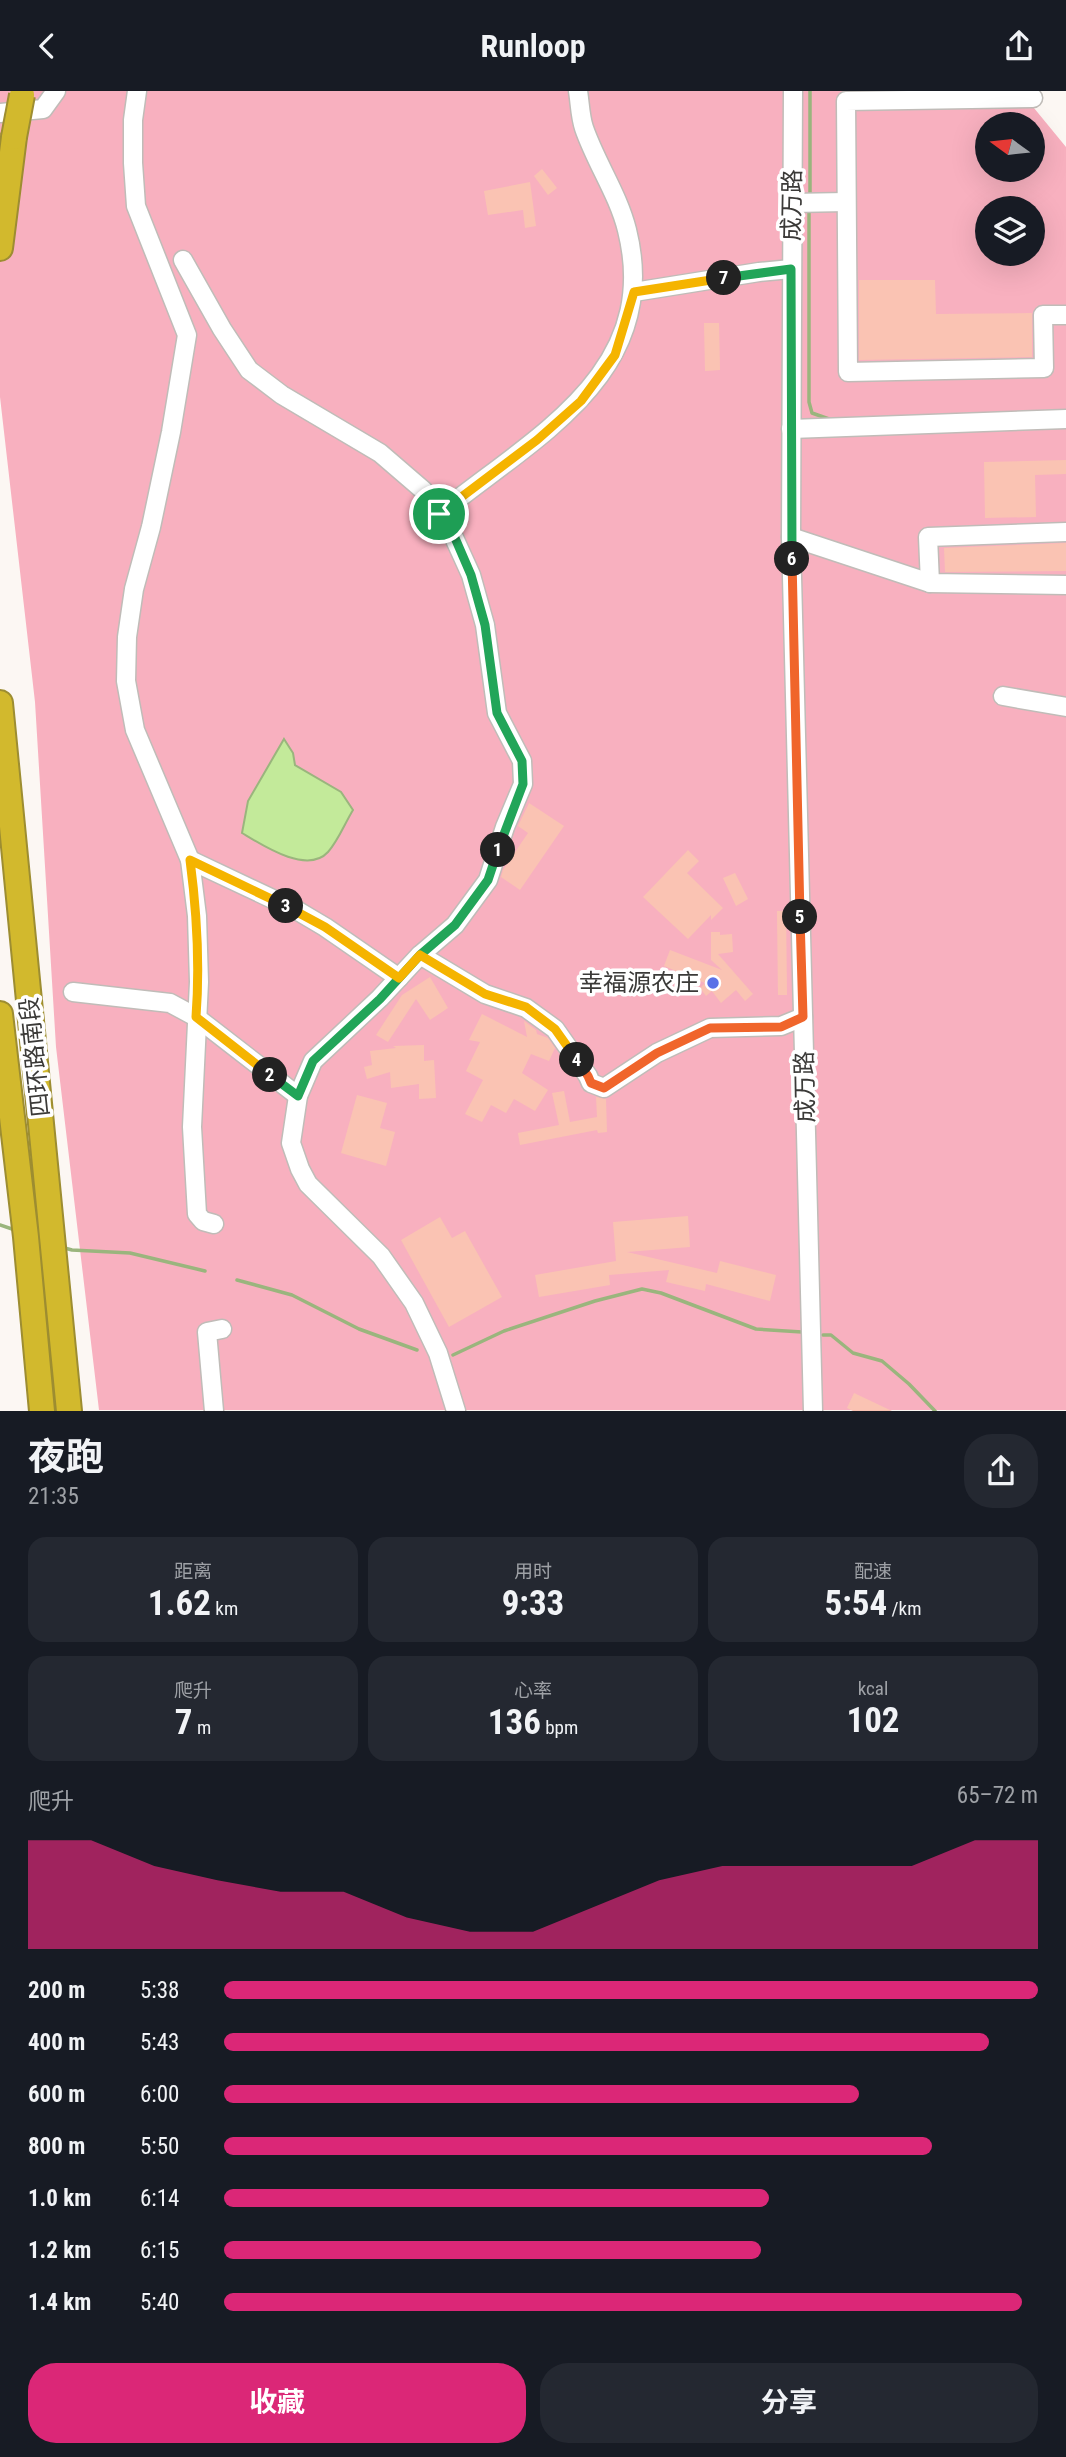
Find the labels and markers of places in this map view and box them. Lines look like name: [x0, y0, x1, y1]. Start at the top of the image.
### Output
pin: 7: [706, 261, 742, 295]
pin: [409, 484, 469, 544]
pin: 6: [774, 541, 810, 577]
pin: 1: [480, 833, 516, 867]
pin: 3: [268, 889, 304, 923]
pin: 5: [782, 899, 818, 935]
place label: 幸福源农庄: [579, 969, 699, 997]
marker: 幸福源农庄: [705, 975, 721, 991]
pin: 4: [560, 1042, 594, 1077]
pin: 2: [252, 1058, 288, 1093]

